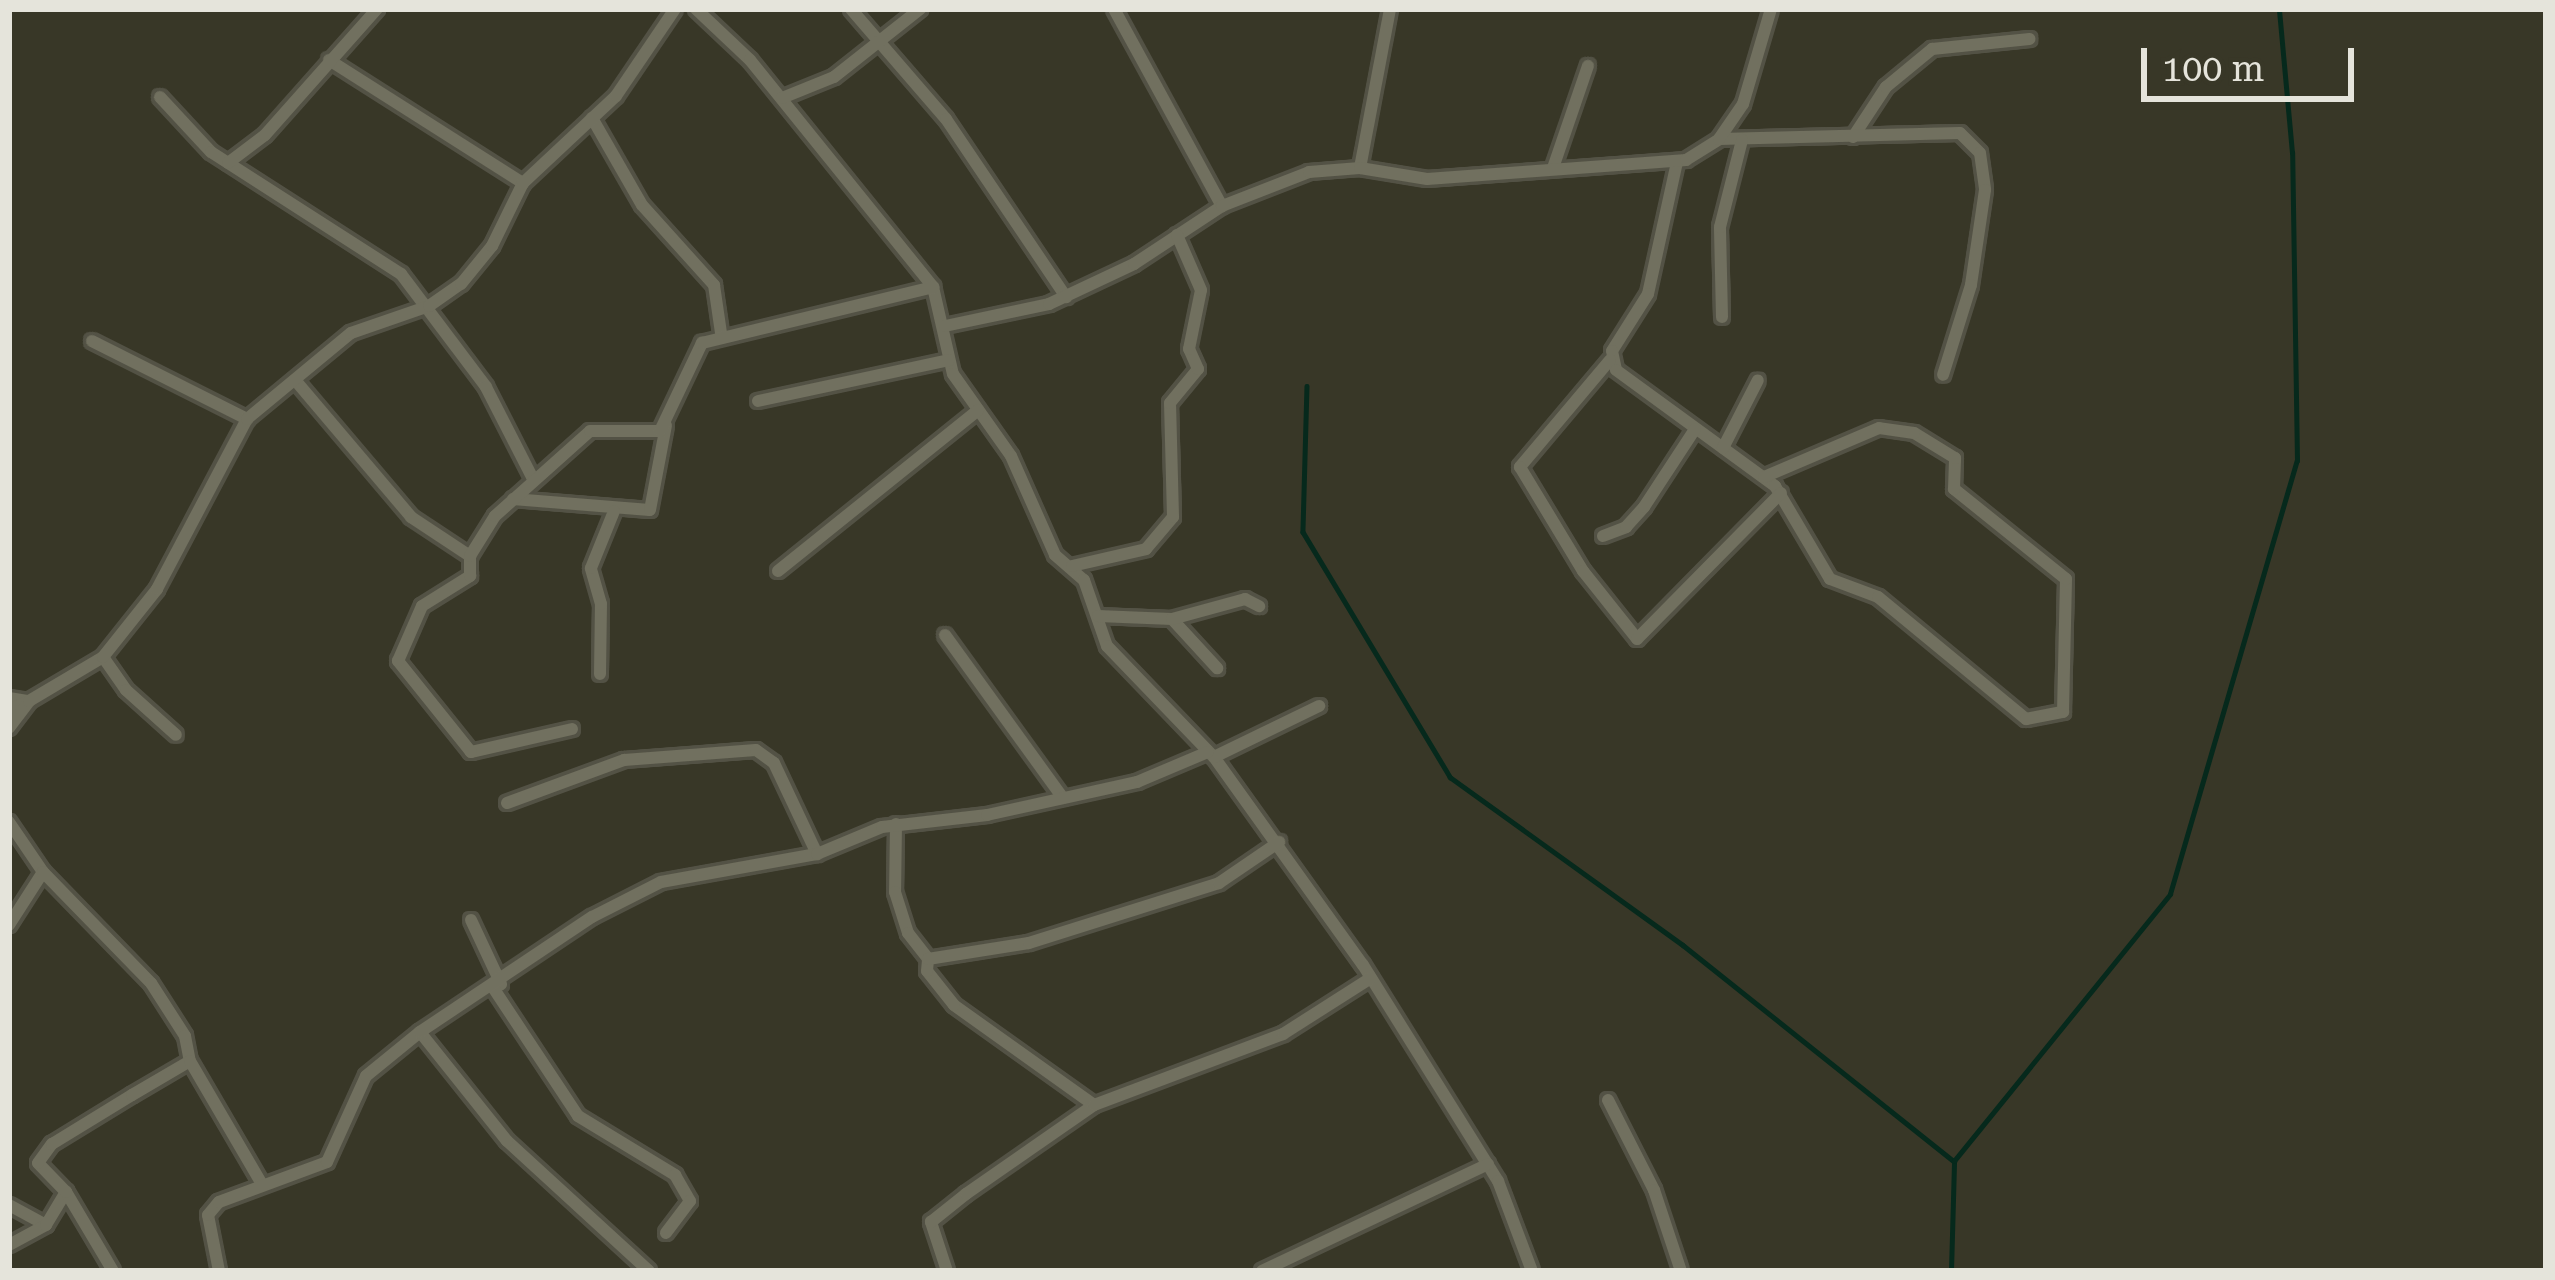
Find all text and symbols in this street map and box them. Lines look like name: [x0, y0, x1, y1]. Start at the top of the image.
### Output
scale bar: [2147, 24, 2360, 98]
text: 100 m: [2162, 48, 2264, 90]

